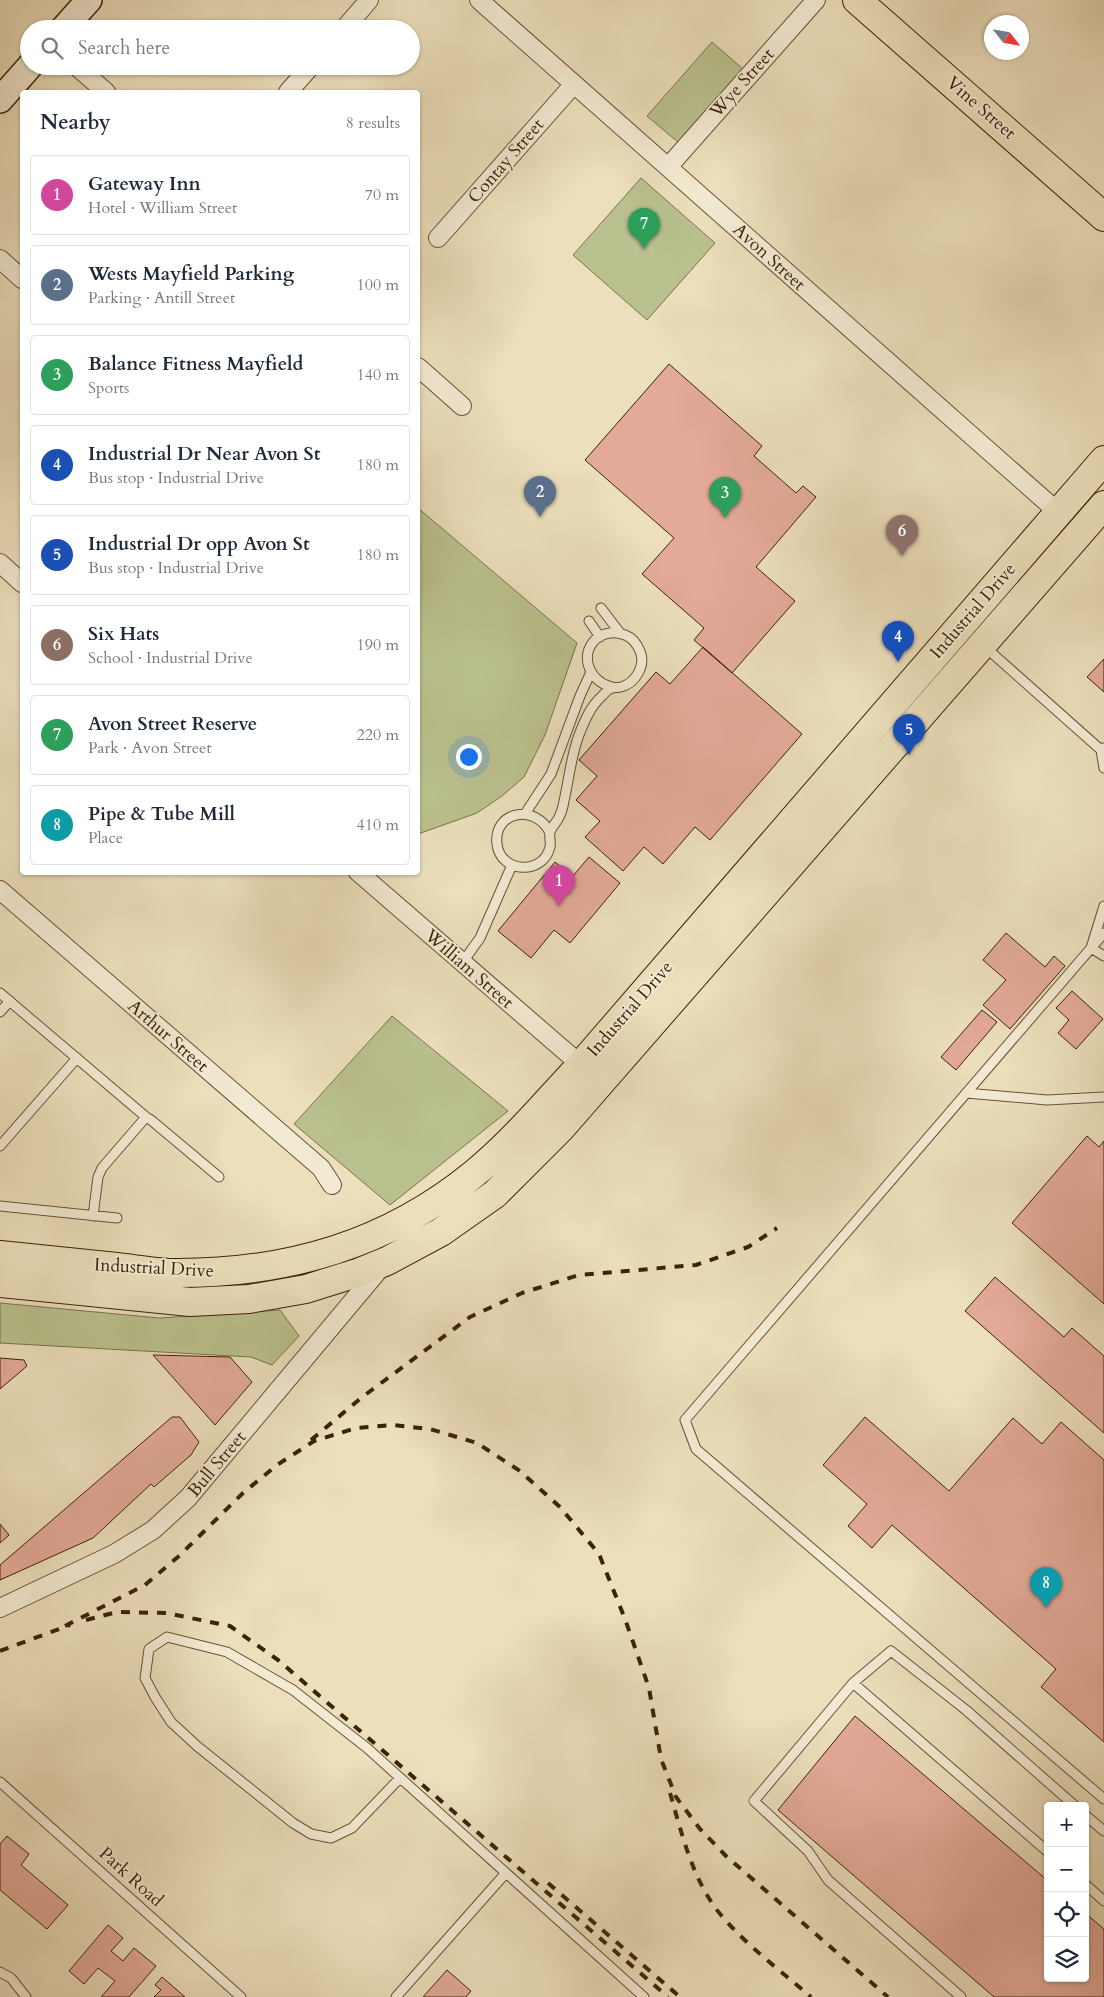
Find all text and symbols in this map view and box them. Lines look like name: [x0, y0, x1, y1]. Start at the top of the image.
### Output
north arrow: [984, 15, 1029, 60]
search box: [20, 20, 420, 75]
icon: search: [38, 34, 66, 62]
text: Search here: [78, 35, 170, 61]
street label: Wye Street: [703, 43, 780, 124]
street label: Vine Street: [941, 71, 1021, 145]
text: Nearby: [40, 108, 111, 137]
text: 8 results: [346, 112, 400, 134]
street label: Contay Street: [462, 113, 550, 209]
text: Gateway Inn: [88, 171, 201, 197]
text: 1: [53, 184, 61, 206]
text: 70 m: [365, 184, 399, 206]
text: Hotel · William Street: [88, 197, 237, 219]
pin: 7: [628, 208, 660, 249]
street label: Avon Street: [727, 218, 811, 297]
text: Wests Mayfield Parking: [88, 261, 294, 287]
text: 2: [53, 274, 61, 296]
text: 100 m: [357, 274, 399, 296]
text: Parking · Antill Street: [88, 287, 235, 309]
text: Balance Fitness Mayfield: [88, 351, 303, 377]
text: 3: [53, 364, 61, 386]
text: 140 m: [357, 364, 399, 386]
text: Sports: [88, 377, 129, 399]
text: Industrial Dr Near Avon St: [88, 441, 320, 467]
text: 4: [53, 454, 61, 476]
text: 180 m: [357, 454, 399, 476]
text: Bus stop · Industrial Drive: [88, 467, 264, 489]
pin: 2: [524, 476, 556, 517]
pin: 3: [709, 477, 741, 518]
pin: 6: [886, 515, 918, 556]
text: Industrial Dr opp Avon St: [88, 531, 310, 557]
text: 5: [53, 544, 61, 566]
text: 180 m: [357, 544, 399, 566]
text: Bus stop · Industrial Drive: [88, 557, 264, 579]
street label: Industrial Drive: [924, 558, 1022, 664]
text: Six Hats: [88, 621, 159, 647]
pin: 4: [882, 621, 914, 662]
text: 6: [53, 634, 61, 656]
text: 190 m: [357, 634, 399, 656]
text: School · Industrial Drive: [88, 647, 253, 669]
text: Avon Street Reserve: [88, 711, 257, 737]
pin: 5: [893, 714, 925, 755]
text: 7: [53, 724, 61, 746]
text: 220 m: [357, 724, 399, 746]
text: Park · Avon Street: [88, 737, 211, 759]
your location: [456, 744, 482, 770]
text: Pipe & Tube Mill: [88, 801, 235, 827]
text: 8: [53, 814, 61, 836]
text: 410 m: [357, 814, 399, 836]
text: Place: [88, 827, 123, 849]
pin: 1: [543, 865, 575, 906]
street label: William Street: [418, 923, 519, 1015]
street label: Industrial Drive: [581, 956, 679, 1062]
street label: Arthur Street: [122, 994, 214, 1078]
street label: Industrial Drive: [93, 1252, 215, 1284]
street label: Bull Street: [182, 1425, 252, 1502]
pin: 8: [1030, 1567, 1062, 1608]
map controls: [1044, 1802, 1089, 1982]
button: +: [1044, 1802, 1089, 1847]
street label: Park Road: [93, 1841, 169, 1913]
button: −: [1044, 1847, 1089, 1892]
button: locate: [1044, 1892, 1089, 1937]
button: layers: [1044, 1937, 1089, 1982]

